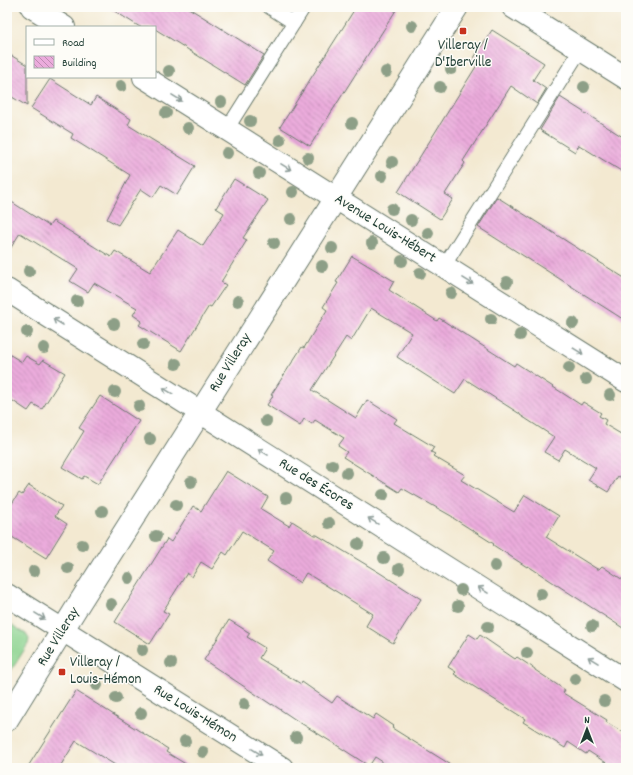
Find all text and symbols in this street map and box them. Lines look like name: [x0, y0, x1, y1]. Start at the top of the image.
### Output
legend: [26, 26, 156, 78]
marker: Villeray / D'Iberville: [458, 26, 468, 36]
text: Road: [62, 35, 84, 52]
place label: Villeray / D'Iberville: [435, 35, 492, 74]
text: Building: [62, 55, 97, 72]
one-way arrow: [171, 94, 183, 102]
one-way arrow: [281, 163, 292, 171]
street label: Avenue Louis-Hébert: [330, 189, 441, 269]
one-way arrow: [462, 277, 473, 285]
one-way arrow: [53, 318, 64, 326]
street label: Rue Villeray: [204, 328, 258, 397]
one-way arrow: [572, 346, 583, 355]
one-way arrow: [163, 387, 174, 395]
one-way arrow: [257, 447, 269, 455]
street label: Rue des Écores: [274, 453, 358, 517]
one-way arrow: [368, 517, 379, 525]
one-way arrow: [477, 586, 489, 594]
street label: Rue Villeray: [32, 602, 86, 671]
one-way arrow: [34, 612, 45, 620]
place label: Villeray / Louis-Hémon: [70, 652, 142, 691]
one-way arrow: [588, 656, 599, 664]
marker: Villeray / Louis-Hémon: [57, 667, 67, 677]
street label: Rue Louis-Hémon: [149, 679, 241, 749]
north arrow: [567, 709, 607, 749]
text: N: [584, 713, 590, 729]
one-way arrow: [251, 748, 262, 756]

